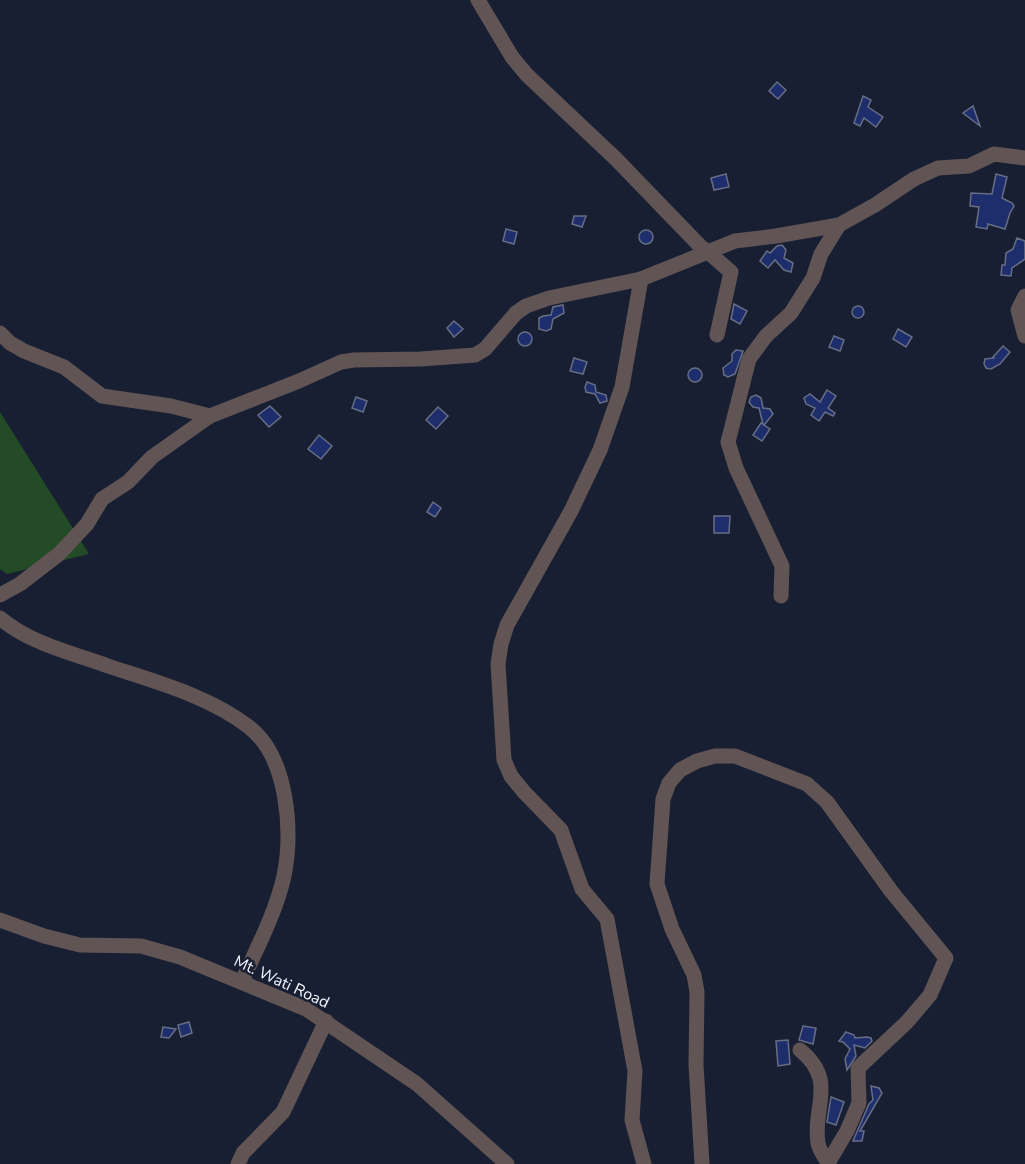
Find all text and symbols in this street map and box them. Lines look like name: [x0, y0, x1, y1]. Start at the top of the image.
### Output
street label: Mt. Wati Road: [230, 950, 333, 1014]

